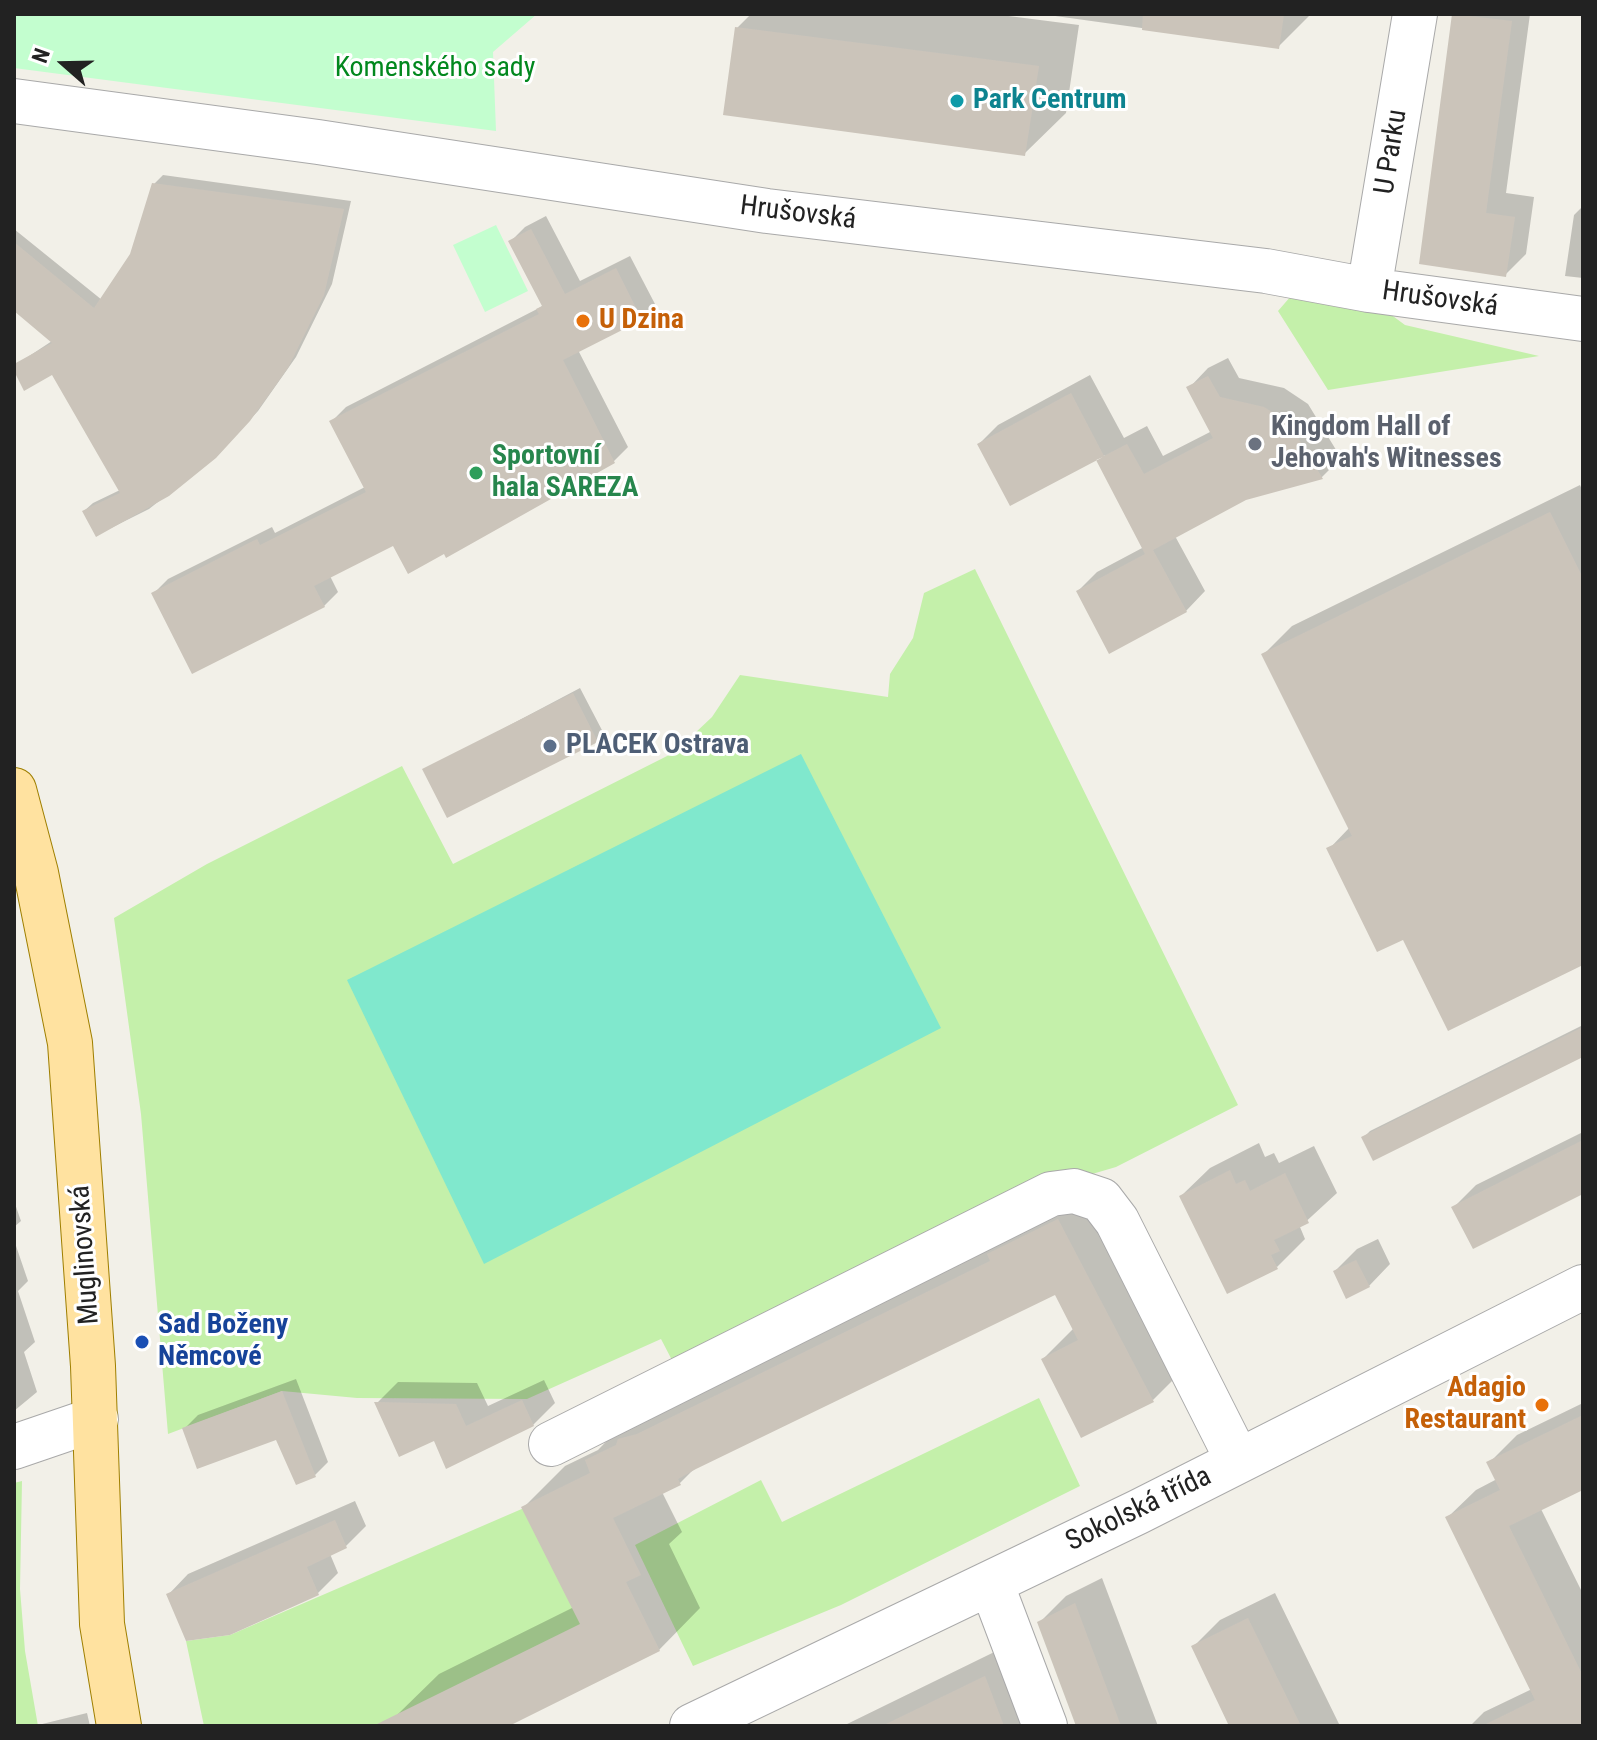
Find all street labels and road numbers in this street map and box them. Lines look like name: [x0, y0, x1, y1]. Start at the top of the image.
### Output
street label: U Parku: [1369, 107, 1415, 197]
street label: Hrušovská: [738, 190, 858, 238]
street label: Hrušovská: [1380, 275, 1500, 325]
street label: Muglinovská: [64, 1184, 108, 1326]
street label: Sokolská třída: [1061, 1460, 1217, 1560]

